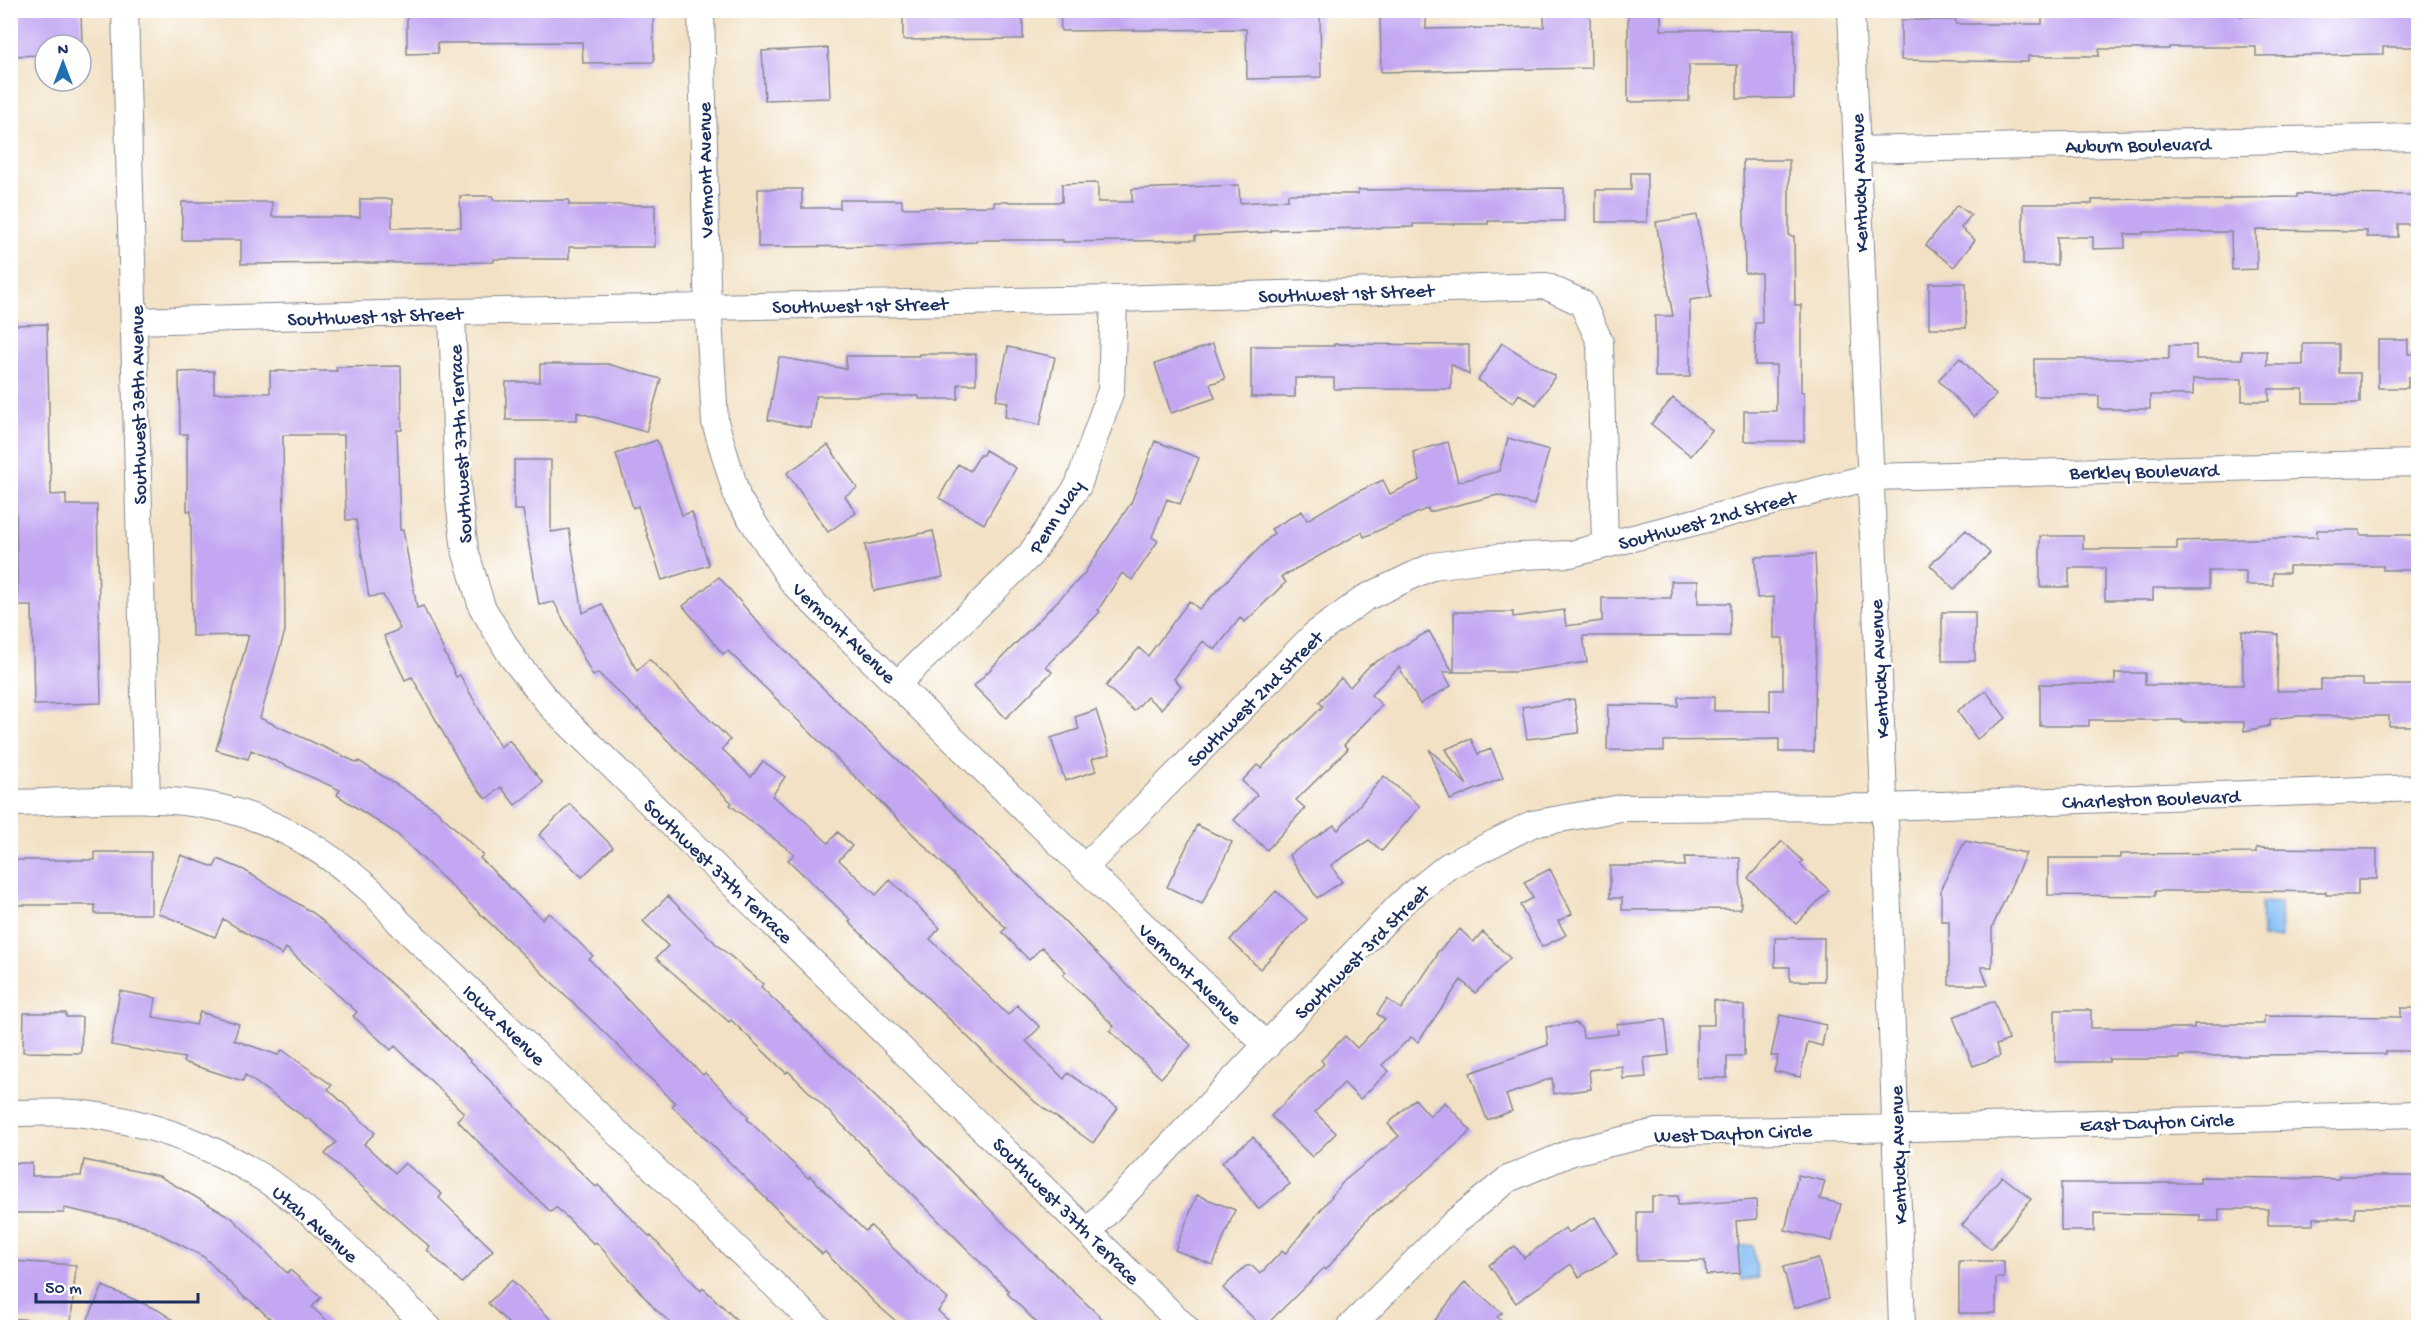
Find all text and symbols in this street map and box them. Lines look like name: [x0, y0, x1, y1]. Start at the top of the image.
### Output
north arrow: [33, 33, 93, 93]
text: N: [58, 42, 69, 61]
street label: Vermont Avenue: [695, 101, 720, 239]
street label: Kentucky Avenue: [1848, 112, 1875, 253]
street label: Auburn Boulevard: [2065, 135, 2213, 160]
street label: Southwest 1st Street: [1258, 281, 1436, 310]
street label: Southwest 1st Street: [772, 294, 950, 321]
street label: Southwest 1st Street: [287, 304, 465, 333]
street label: Southwest 38th Avenue: [127, 305, 154, 505]
street label: Southwest 37th Terrace: [446, 343, 479, 544]
street label: Berkley Boulevard: [2068, 461, 2221, 486]
street label: Penn Way: [1025, 477, 1090, 560]
street label: Southwest 2nd Street: [1616, 487, 1801, 557]
street label: Vermont Avenue: [785, 578, 900, 690]
street label: Kentucky Avenue: [1866, 598, 1897, 739]
street label: Southwest 2nd Street: [1184, 626, 1331, 773]
street label: Charleston Boulevard: [2062, 787, 2243, 816]
street label: Southwest 37th Terrace: [637, 795, 797, 950]
street label: Southwest 3rd Street: [1291, 880, 1437, 1026]
street label: Vermont Avenue: [1131, 919, 1246, 1031]
street label: Iowa Avenue: [456, 981, 549, 1072]
street label: Kentucky Avenue: [1887, 1084, 1914, 1225]
street label: East Dayton Circle: [2080, 1110, 2235, 1139]
street label: West Dayton Circle: [1654, 1121, 1813, 1150]
street label: Southwest 37th Terrace: [986, 1134, 1143, 1291]
street label: Utah Avenue: [266, 1182, 362, 1270]
scale bar: [36, 1266, 198, 1304]
text: 50 m: [45, 1279, 82, 1300]

